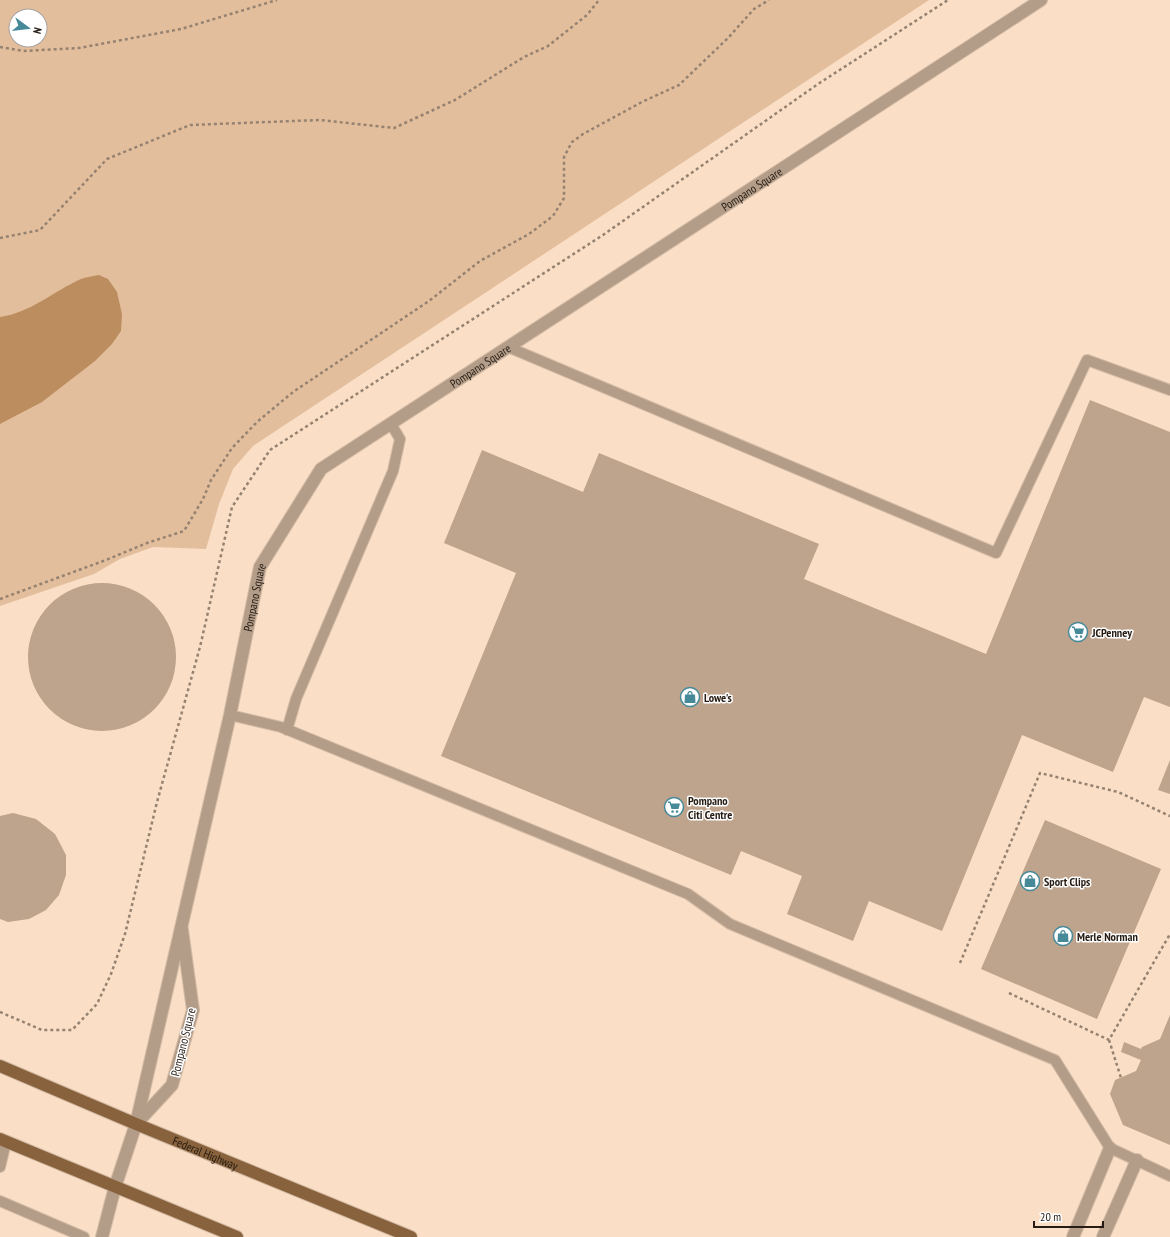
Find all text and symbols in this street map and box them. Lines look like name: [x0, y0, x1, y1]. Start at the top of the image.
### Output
north arrow: [8, 8, 48, 48]
text: N: [30, 26, 45, 35]
street label: Pompano Square: [718, 163, 785, 214]
street label: Pompano Square: [447, 340, 513, 391]
street label: Pompano Square: [240, 559, 269, 633]
supermarket icon: JCPenney: [1067, 621, 1089, 643]
place label: JCPenney: [1091, 625, 1132, 640]
shop icon: Lowe's: [679, 686, 701, 708]
place label: Lowe's: [704, 690, 732, 705]
place label: Pompano Citi Centre: [688, 793, 733, 822]
supermarket icon: Pompano Citi Centre: [663, 796, 685, 818]
shop icon: Sport Clips: [1019, 870, 1041, 892]
place label: Sport Clips: [1044, 874, 1090, 889]
shop icon: Merle Norman: [1052, 925, 1074, 947]
place label: Merle Norman: [1077, 929, 1138, 944]
street label: Pompano Square: [167, 1006, 199, 1078]
street label: Federal Highway: [171, 1132, 241, 1173]
scale bar: [1034, 1203, 1103, 1229]
text: 20 m: [1040, 1209, 1061, 1224]

